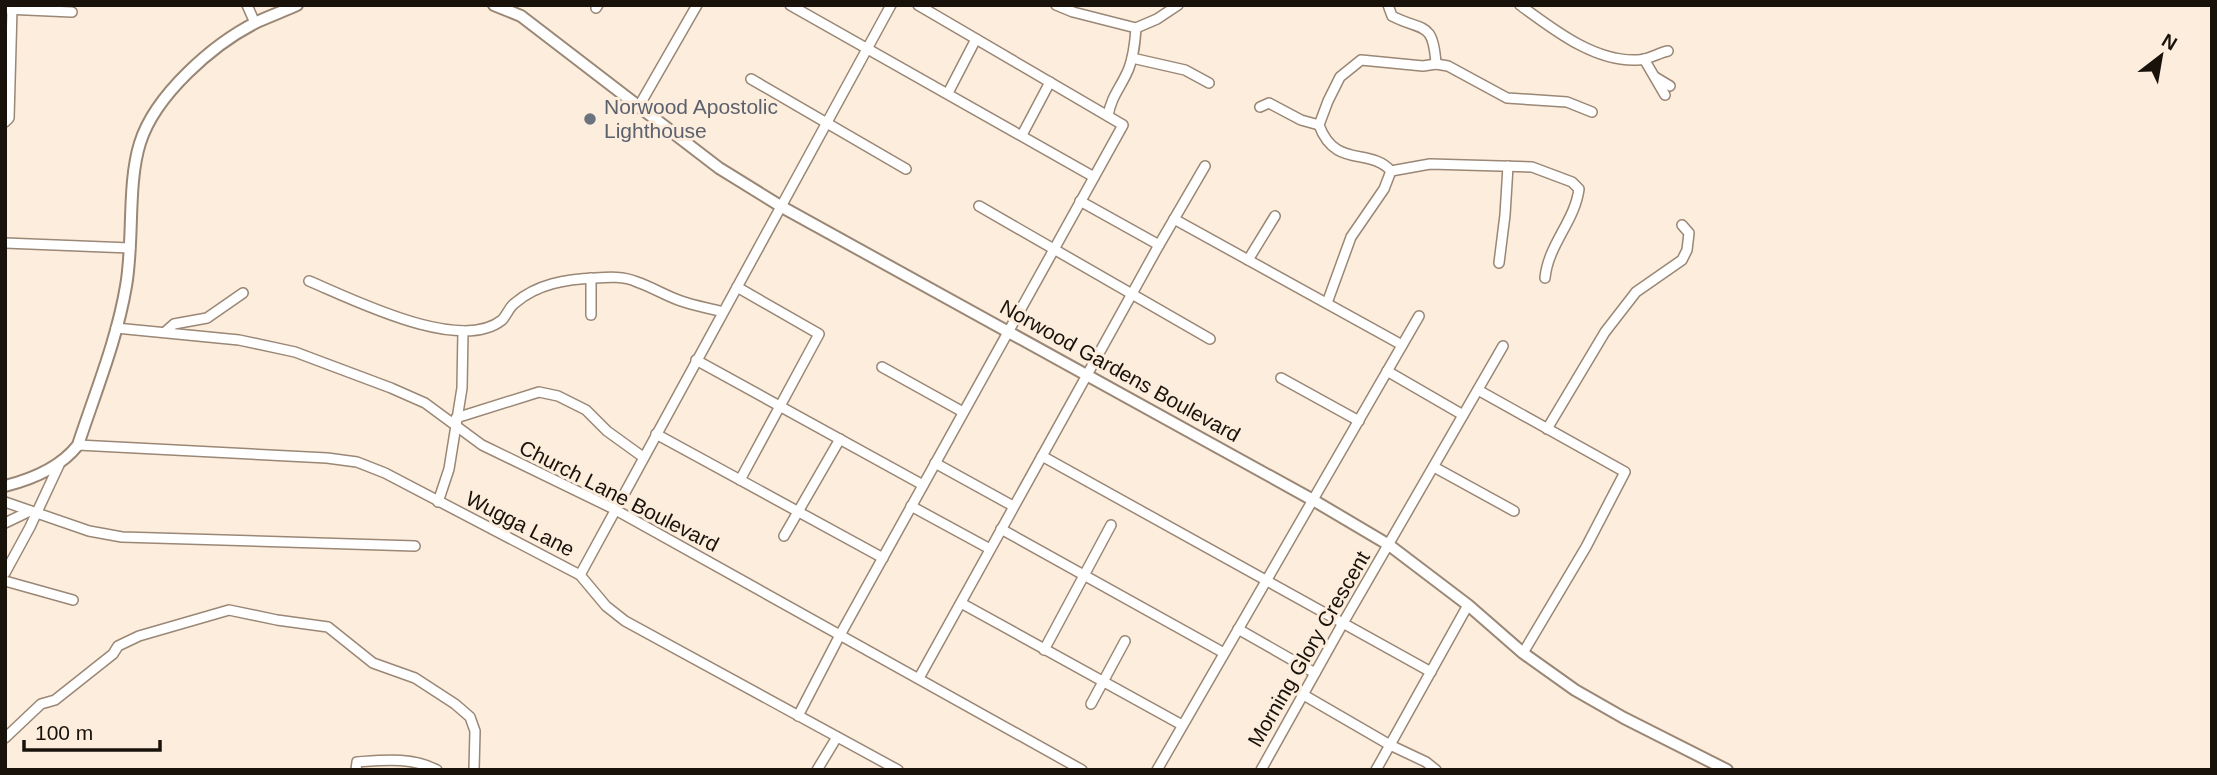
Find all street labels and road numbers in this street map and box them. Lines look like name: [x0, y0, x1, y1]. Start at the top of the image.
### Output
street label: Norwood Gardens Boulevard: [996, 295, 1244, 446]
street label: Church Lane Boulevard: [516, 435, 723, 556]
street label: Wugga Lane: [462, 486, 578, 561]
street label: Morning Glory Crescent: [1243, 547, 1374, 751]

